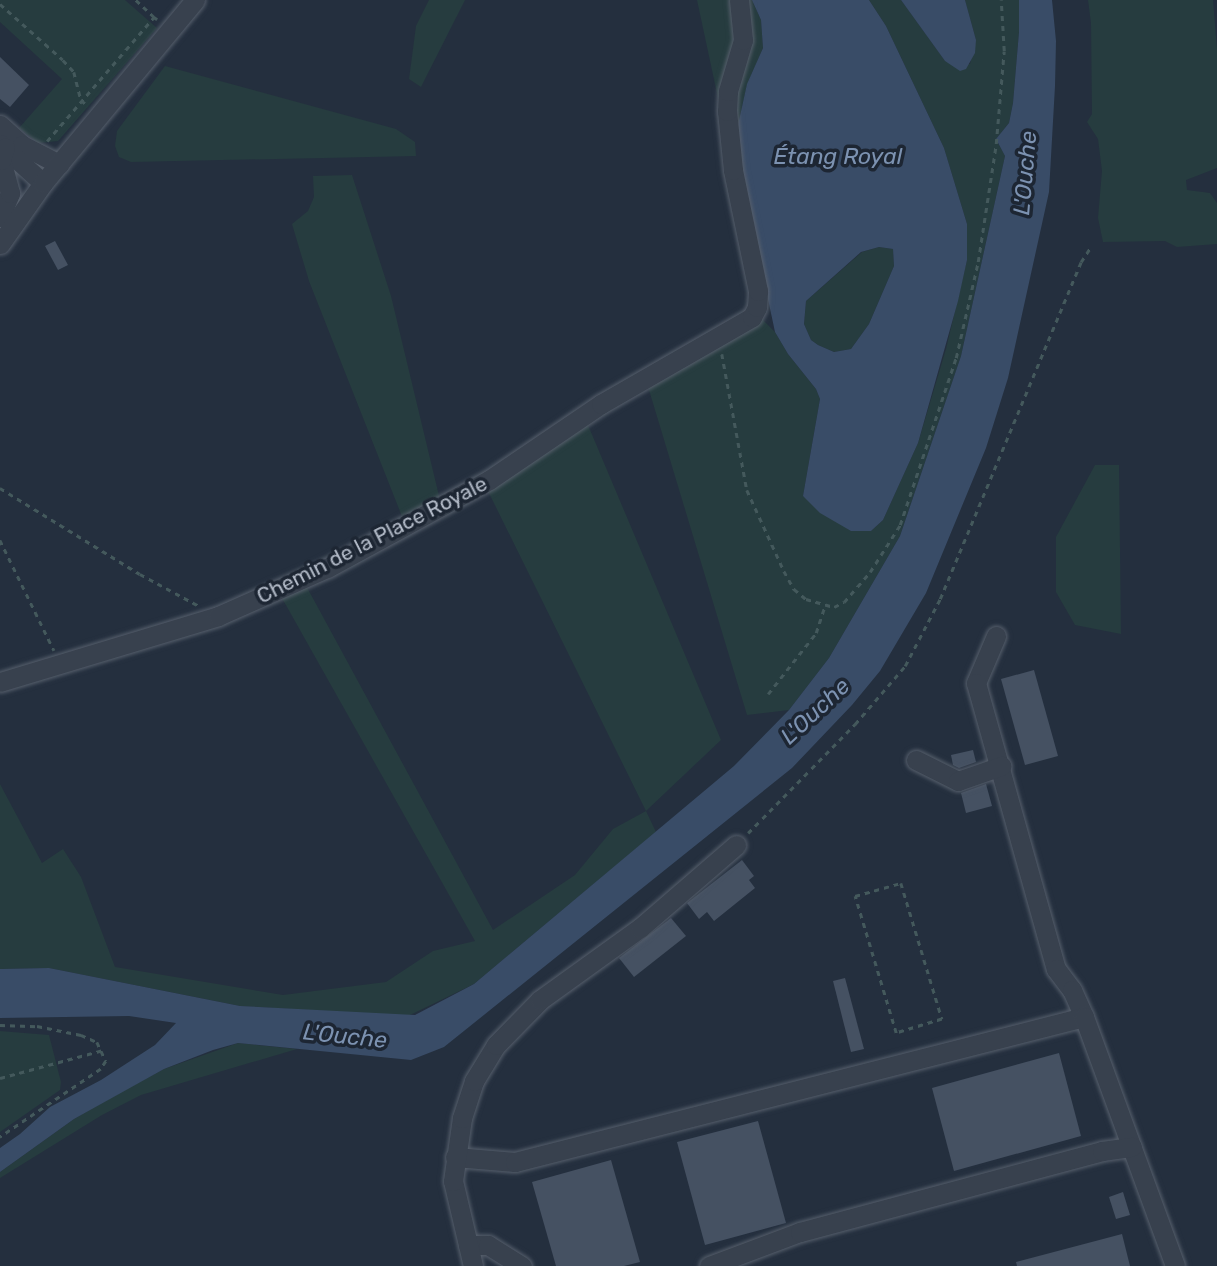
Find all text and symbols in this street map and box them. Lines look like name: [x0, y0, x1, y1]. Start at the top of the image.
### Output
water label: L'Ouche: [1008, 130, 1042, 216]
water label: Étang Royal: [774, 142, 902, 170]
street label: Chemin de la Place Royale: [253, 471, 491, 609]
water label: L'Ouche: [775, 672, 855, 750]
water label: L'Ouche: [302, 1018, 388, 1054]

